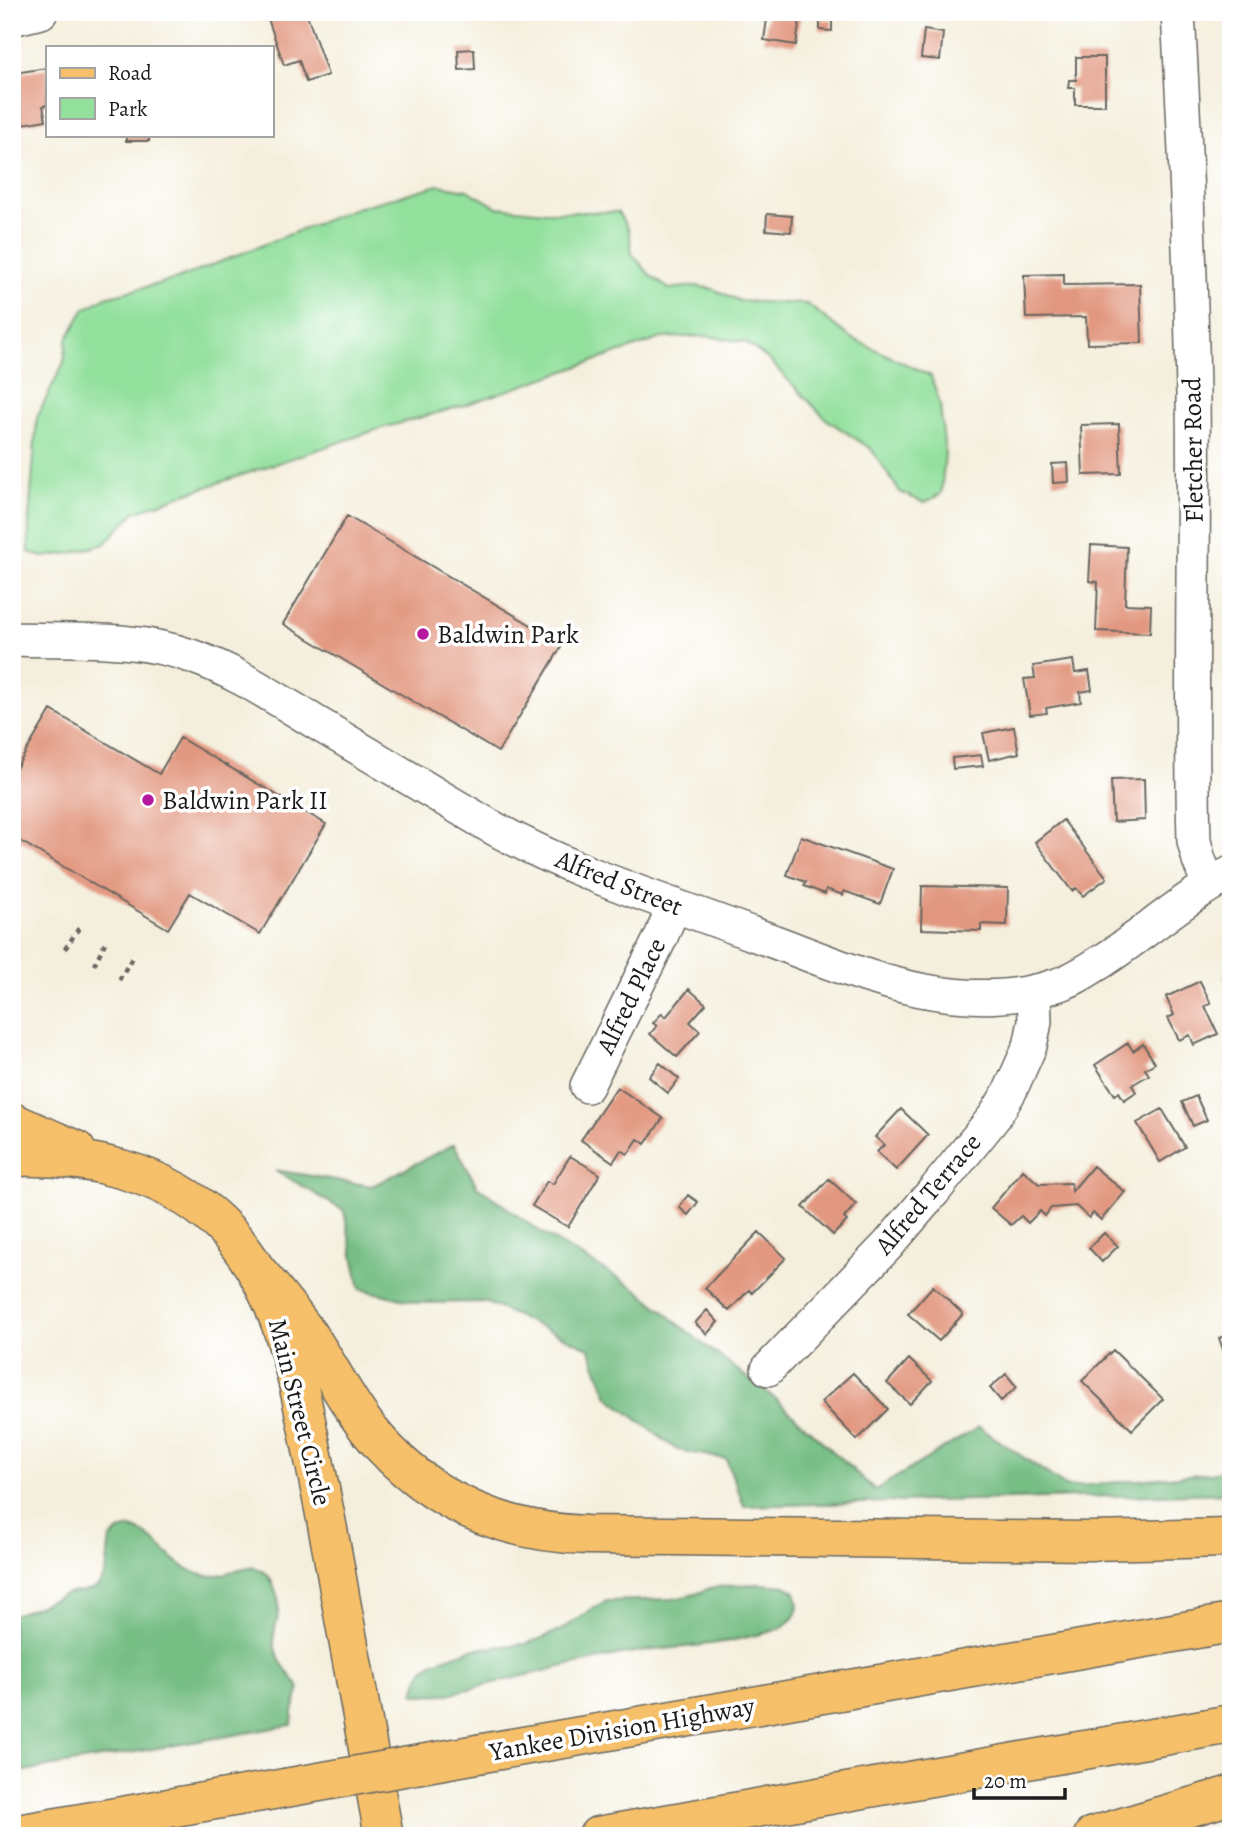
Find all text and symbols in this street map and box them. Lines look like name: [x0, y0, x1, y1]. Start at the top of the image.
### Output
legend: [46, 46, 273, 136]
text: Road: [108, 59, 152, 87]
text: Park: [108, 95, 148, 123]
street label: Fletcher Road: [1174, 377, 1212, 523]
place label: Baldwin Park: [437, 617, 579, 652]
marker: Baldwin Park: [415, 626, 431, 642]
place label: Baldwin Park II: [162, 783, 328, 818]
marker: Baldwin Park II: [140, 792, 156, 808]
street label: Alfred Street: [549, 841, 688, 924]
street label: Alfred Place: [587, 932, 674, 1061]
street label: Alfred Terrace: [866, 1126, 989, 1263]
street label: Main Street Circle: [260, 1315, 340, 1509]
street label: Yankee Division Highway: [486, 1688, 758, 1770]
scale bar: [974, 1757, 1064, 1801]
text: 20 m: [984, 1767, 1027, 1795]

